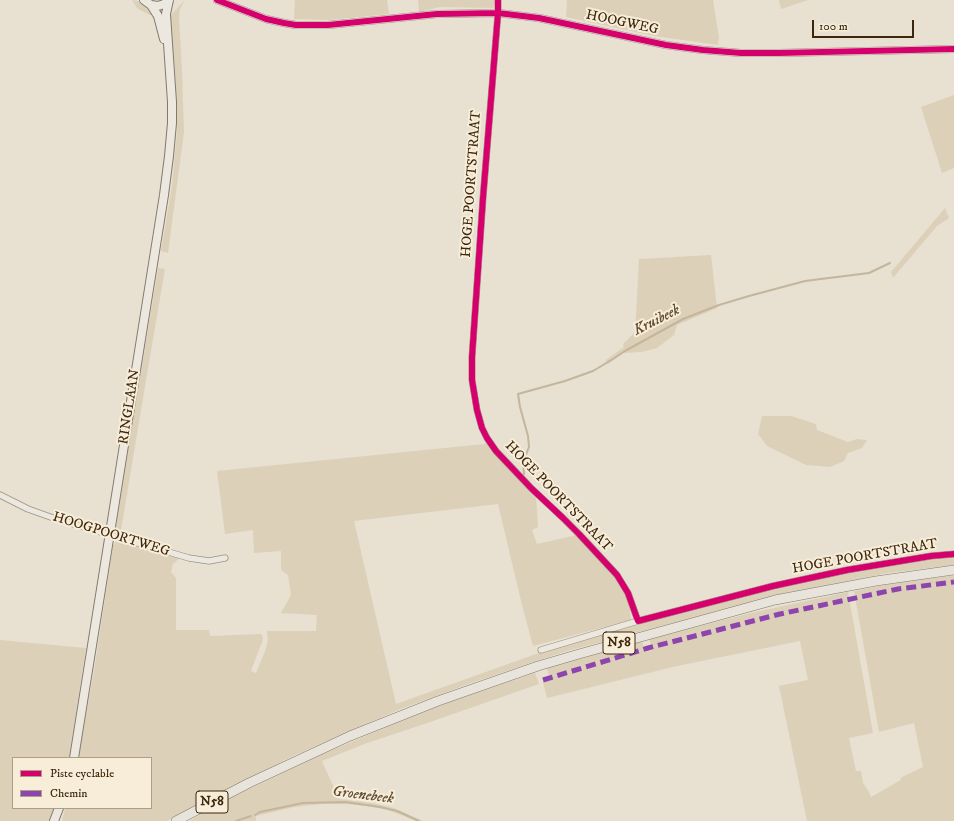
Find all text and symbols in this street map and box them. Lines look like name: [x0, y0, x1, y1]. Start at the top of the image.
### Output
street label: HOOGWEG: [584, 7, 660, 39]
scale bar: [814, 12, 916, 38]
text: 100 m: [819, 19, 848, 34]
street label: HOGE POORTSTRAAT: [458, 110, 486, 258]
water label: Kruibeek: [631, 302, 683, 340]
street label: RINGLAAN: [116, 368, 144, 446]
street label: HOGE POORTSTRAAT: [501, 438, 615, 556]
street label: HOOGPOORTWEG: [50, 509, 172, 561]
street label: HOGE POORTSTRAAT: [791, 536, 939, 578]
road number: N58: [603, 632, 635, 654]
legend: [12, 757, 152, 809]
text: Piste cyclable: [50, 766, 114, 781]
water label: Groenebeek: [331, 783, 395, 809]
text: Chemin: [50, 786, 88, 801]
road number: N58: [196, 791, 228, 813]

